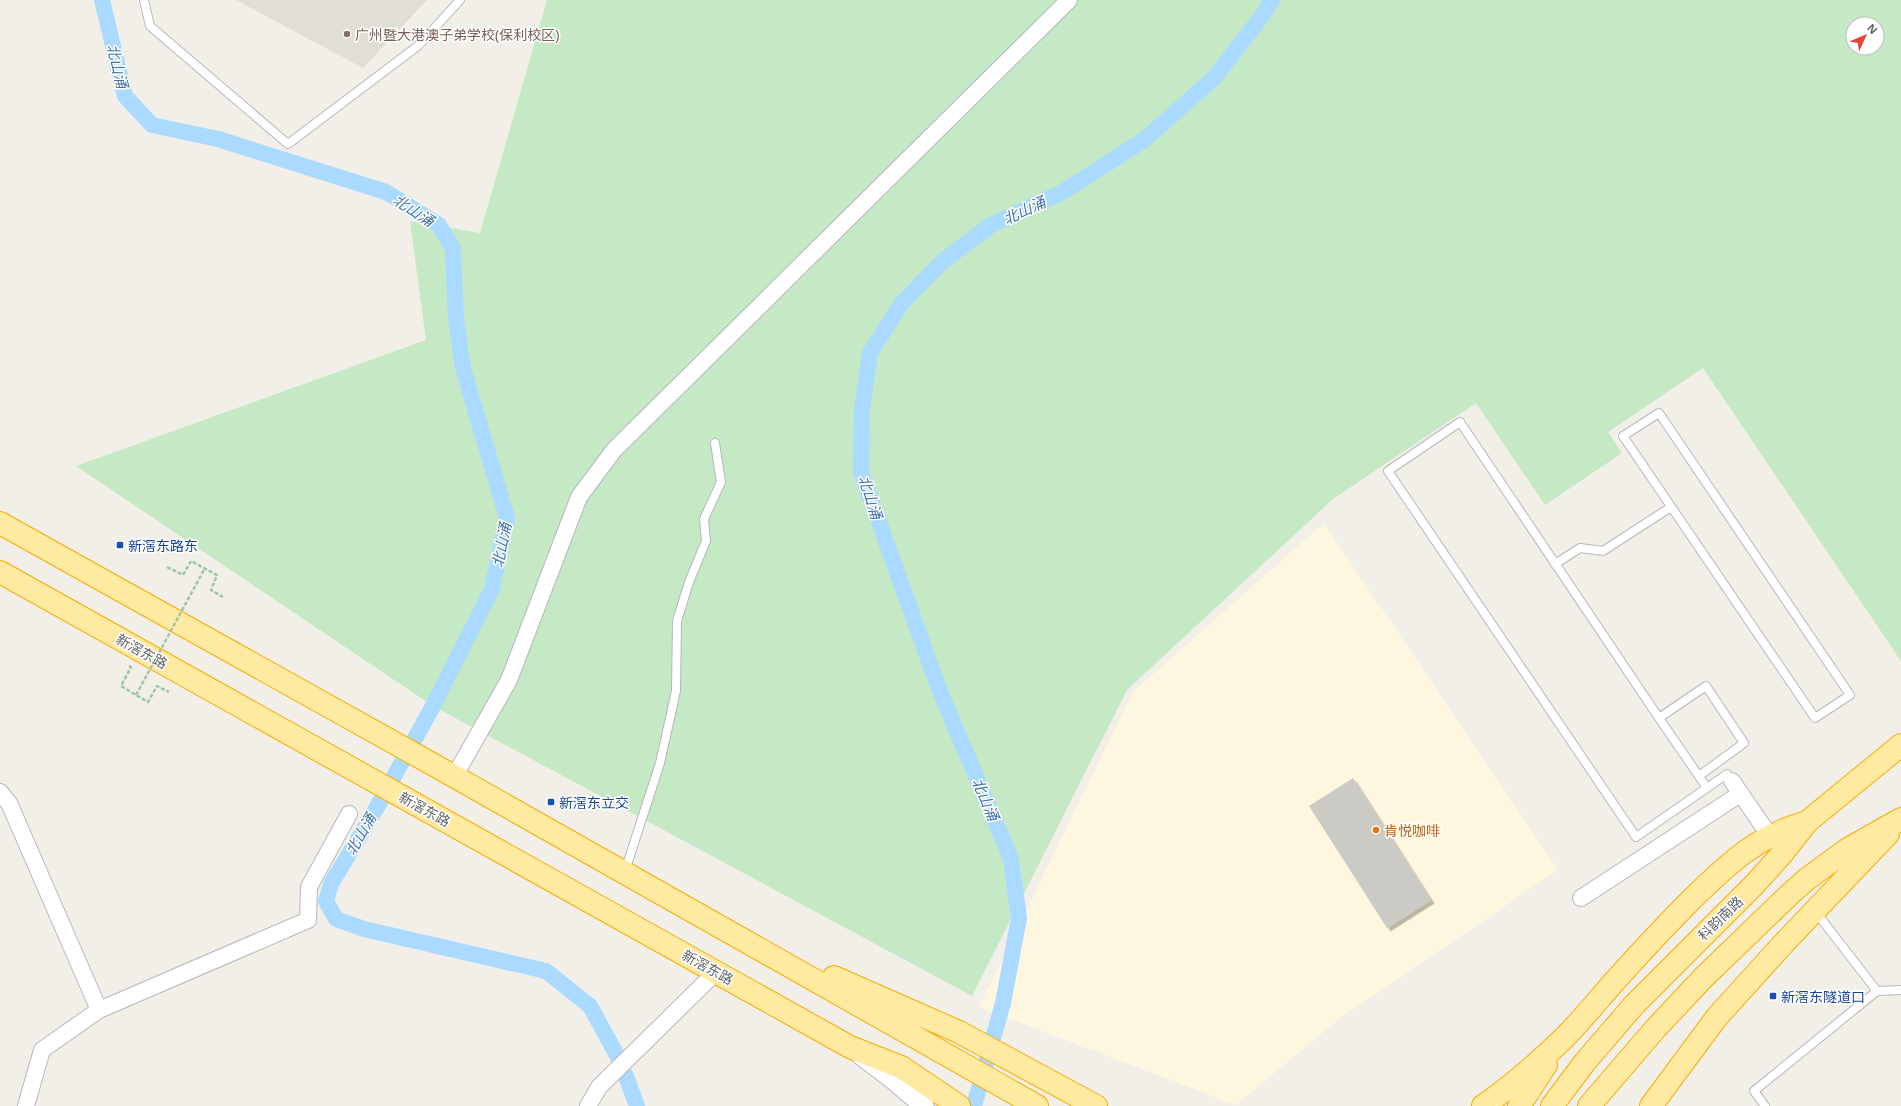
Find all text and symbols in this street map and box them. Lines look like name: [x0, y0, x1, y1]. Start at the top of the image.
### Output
north arrow: [1845, 16, 1885, 56]
text: N: [1864, 20, 1881, 37]
place label: 广州暨大港澳子弟学校(保利校区): [355, 25, 559, 44]
marker: 广州暨大港澳子弟学校(保利校区): [342, 29, 352, 39]
water label: 北山涌: [103, 42, 134, 92]
water label: 北山涌: [390, 189, 440, 232]
water label: 北山涌: [999, 191, 1050, 229]
water label: 北山涌: [855, 473, 888, 523]
water label: 北山涌: [487, 519, 515, 569]
place label: 新滘东路东: [128, 536, 198, 555]
marker: 新滘东路东: [115, 540, 125, 550]
street label: 新滘东路: [113, 629, 171, 673]
water label: 北山涌: [968, 774, 1005, 825]
street label: 新滘东路: [396, 787, 454, 831]
place label: 新滘东立交: [559, 793, 629, 812]
marker: 新滘东立交: [546, 797, 556, 807]
water label: 北山涌: [340, 808, 381, 858]
place label: 肯悦咖啡: [1384, 821, 1440, 840]
marker: 肯悦咖啡: [1371, 825, 1381, 835]
street label: 科韵南路: [1693, 892, 1747, 944]
street label: 新滘东路: [679, 945, 737, 989]
place label: 新滘东隧道口: [1781, 987, 1865, 1006]
marker: 新滘东隧道口: [1768, 991, 1778, 1001]

